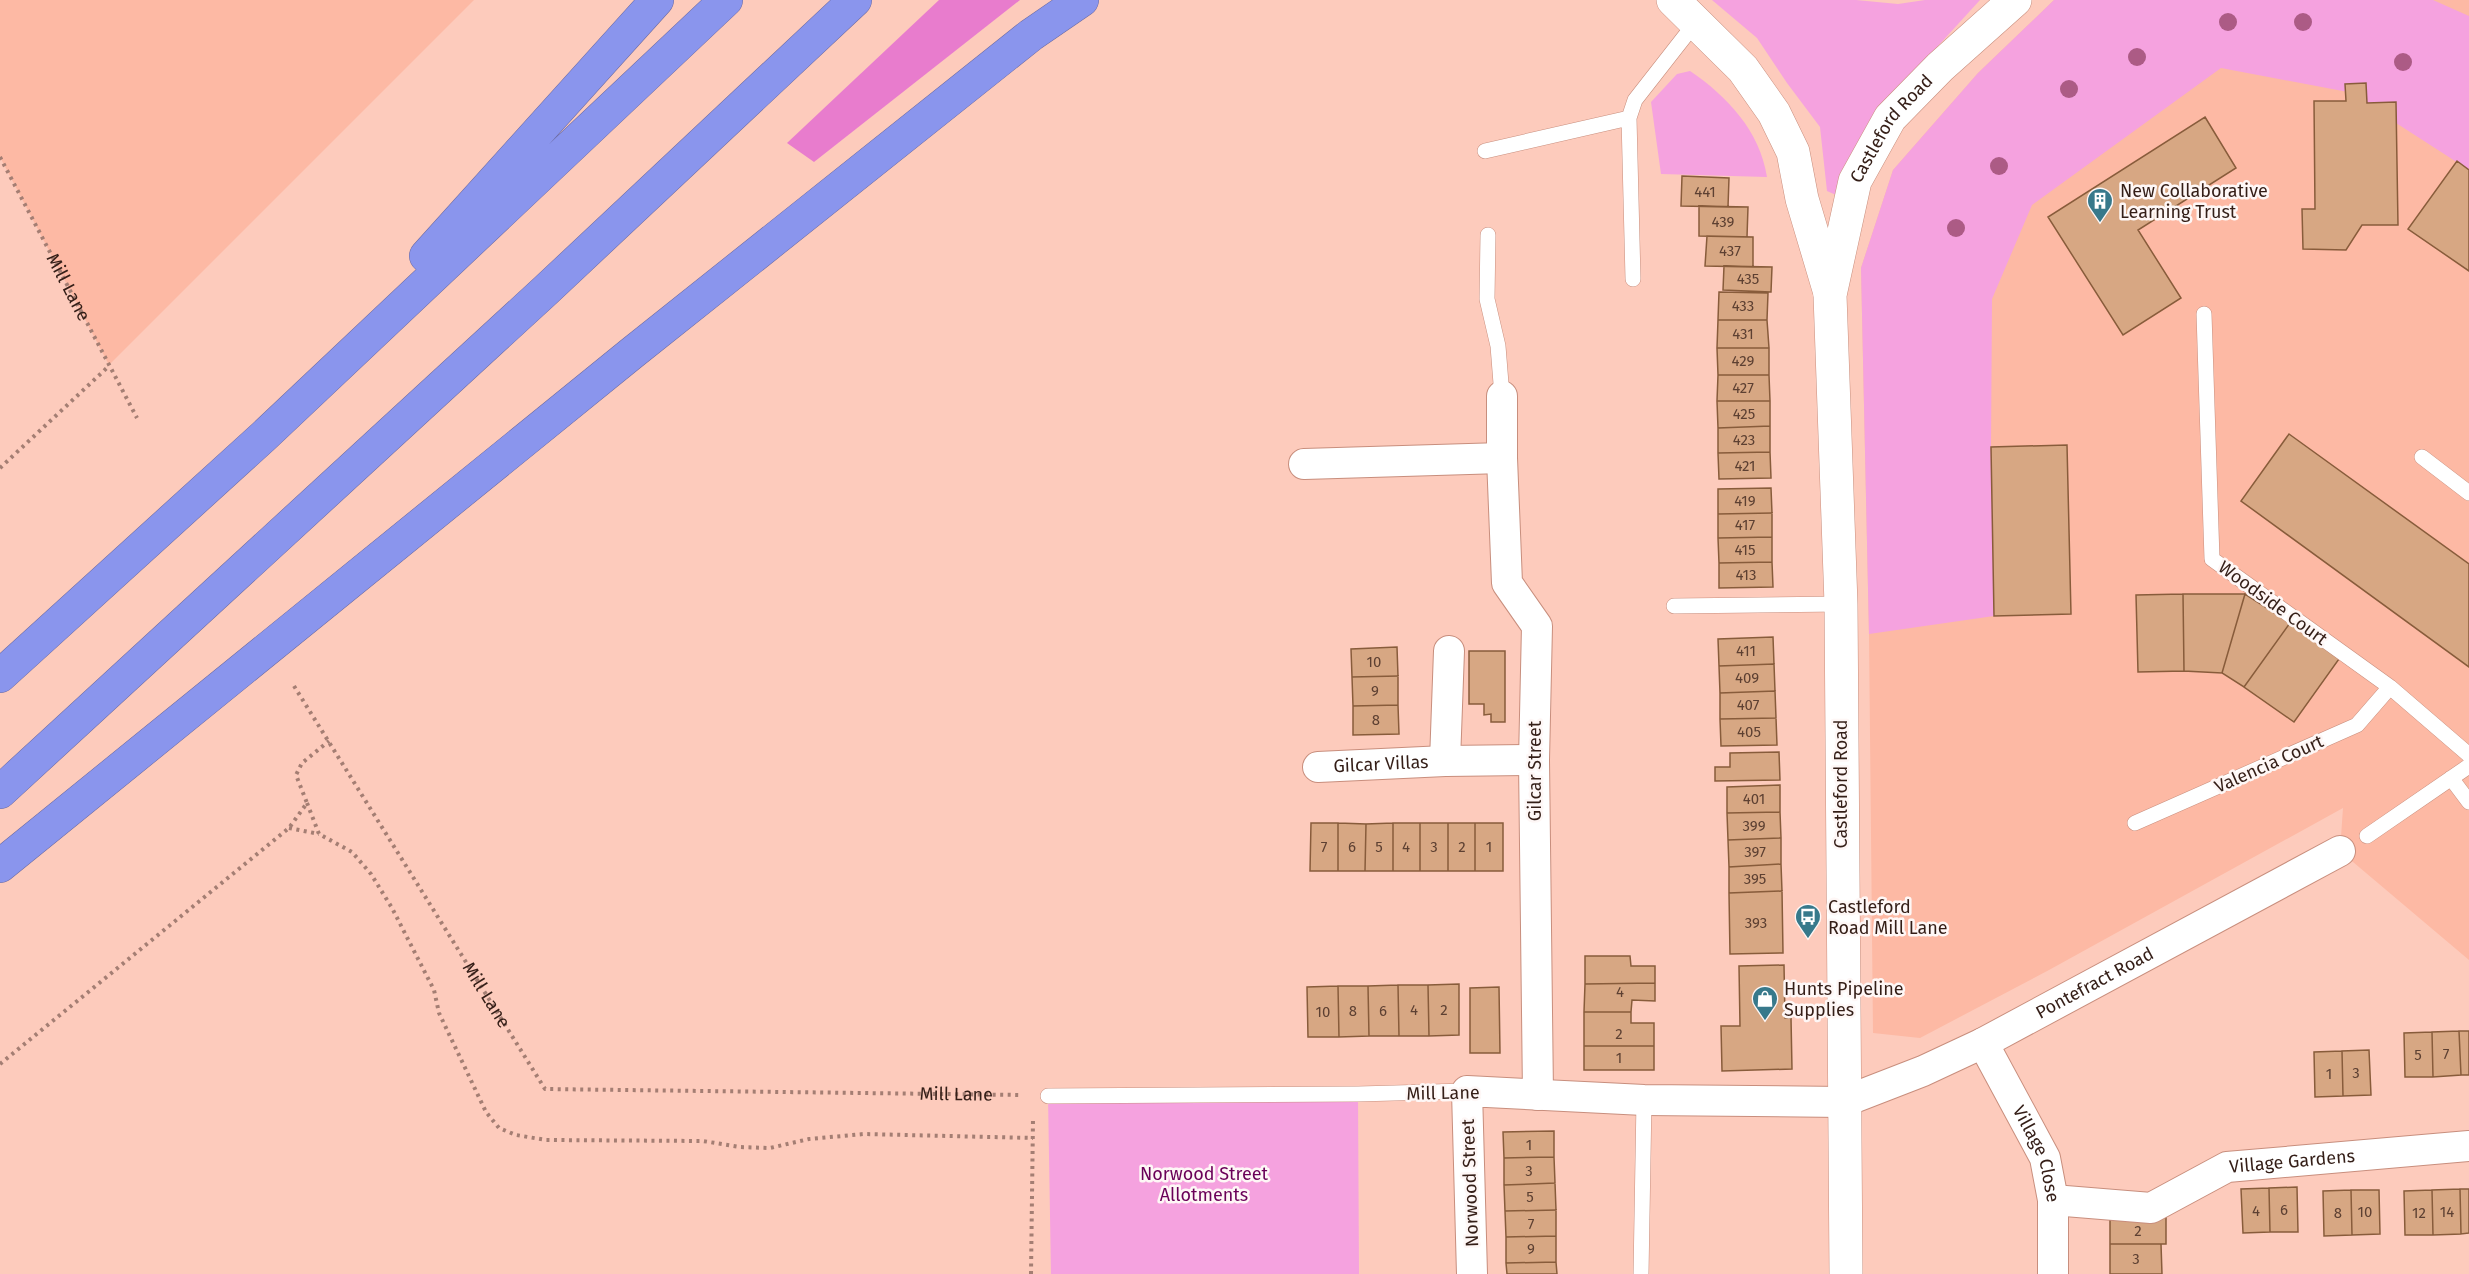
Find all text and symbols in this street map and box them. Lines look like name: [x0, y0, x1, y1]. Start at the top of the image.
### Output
street label: Castleford Road: [1845, 70, 1937, 187]
place label: New Collaborative Learning Trust: [2120, 180, 2268, 223]
house number: 441: [1694, 183, 1716, 201]
building icon: New Collaborative Learning Trust: [2085, 186, 2115, 224]
house number: 439: [1712, 213, 1735, 231]
house number: 437: [1719, 242, 1741, 260]
street label: Mill Lane: [42, 250, 95, 325]
house number: 435: [1737, 270, 1759, 288]
house number: 433: [1732, 297, 1754, 315]
house number: 431: [1732, 325, 1754, 343]
house number: 429: [1732, 352, 1755, 370]
house number: 427: [1732, 379, 1754, 397]
house number: 425: [1733, 405, 1755, 423]
house number: 423: [1733, 431, 1755, 449]
house number: 421: [1734, 457, 1756, 475]
house number: 419: [1734, 492, 1756, 510]
house number: 417: [1735, 516, 1755, 534]
house number: 415: [1734, 541, 1756, 559]
street label: Woodside Court: [2214, 556, 2332, 650]
house number: 413: [1735, 566, 1757, 584]
house number: 411: [1736, 642, 1756, 660]
house number: 10: [1367, 653, 1381, 671]
house number: 409: [1735, 669, 1759, 687]
house number: 9: [1371, 682, 1379, 700]
house number: 407: [1737, 696, 1760, 714]
house number: 8: [1372, 711, 1380, 729]
street label: Castleford Road: [1830, 719, 1852, 849]
street label: Gilcar Street: [1524, 720, 1546, 821]
house number: 405: [1737, 723, 1761, 741]
street label: Valencia Court: [2211, 730, 2327, 798]
street label: Gilcar Villas: [1333, 751, 1429, 777]
house number: 401: [1743, 790, 1765, 808]
house number: 399: [1742, 817, 1766, 835]
house number: 7: [1321, 838, 1328, 856]
house number: 6: [1348, 838, 1356, 856]
house number: 5: [1375, 838, 1383, 856]
house number: 4: [1402, 838, 1410, 856]
house number: 3: [1430, 838, 1438, 856]
house number: 2: [1458, 838, 1466, 856]
house number: 1: [1486, 838, 1492, 856]
house number: 397: [1744, 843, 1766, 861]
house number: 395: [1744, 870, 1766, 888]
place label: Castleford Road Mill Lane: [1828, 896, 1948, 939]
bus stop icon: Castleford Road Mill Lane: [1793, 902, 1823, 940]
house number: 393: [1745, 914, 1767, 932]
street label: Pontefract Road: [2032, 942, 2157, 1024]
street label: Mill Lane: [458, 958, 515, 1032]
place label: Hunts Pipeline Supplies: [1784, 978, 1904, 1021]
house number: 4: [1616, 983, 1624, 1001]
shop icon: Hunts Pipeline Supplies: [1750, 984, 1780, 1022]
house number: 4: [1410, 1001, 1418, 1019]
house number: 2: [1440, 1001, 1448, 1019]
house number: 8: [1349, 1002, 1357, 1020]
house number: 6: [1379, 1002, 1387, 1020]
house number: 10: [1316, 1003, 1330, 1021]
house number: 2: [1615, 1025, 1623, 1043]
house number: 7: [2443, 1045, 2450, 1063]
house number: 5: [2414, 1046, 2422, 1064]
house number: 1: [1616, 1049, 1622, 1067]
house number: 3: [2352, 1064, 2360, 1082]
house number: 1: [2326, 1065, 2332, 1083]
street label: Mill Lane: [1406, 1081, 1480, 1105]
street label: Mill Lane: [919, 1083, 993, 1106]
street label: Village Close: [2008, 1102, 2064, 1204]
street label: Norwood Street: [1457, 1118, 1483, 1247]
house number: 1: [1526, 1136, 1532, 1154]
street label: Village Gardens: [2228, 1145, 2356, 1178]
house number: 3: [1525, 1162, 1533, 1180]
park label: Norwood Street Allotments: [1140, 1163, 1269, 1206]
house number: 5: [1526, 1188, 1534, 1206]
house number: 6: [2280, 1201, 2288, 1219]
house number: 4: [2252, 1202, 2260, 1220]
house number: 10: [2358, 1203, 2372, 1221]
house number: 14: [2440, 1203, 2454, 1221]
house number: 8: [2334, 1204, 2342, 1222]
house number: 12: [2412, 1204, 2426, 1222]
house number: 7: [1528, 1215, 1535, 1233]
house number: 2: [2134, 1222, 2142, 1240]
house number: 9: [1527, 1240, 1535, 1258]
house number: 3: [2132, 1250, 2140, 1268]

